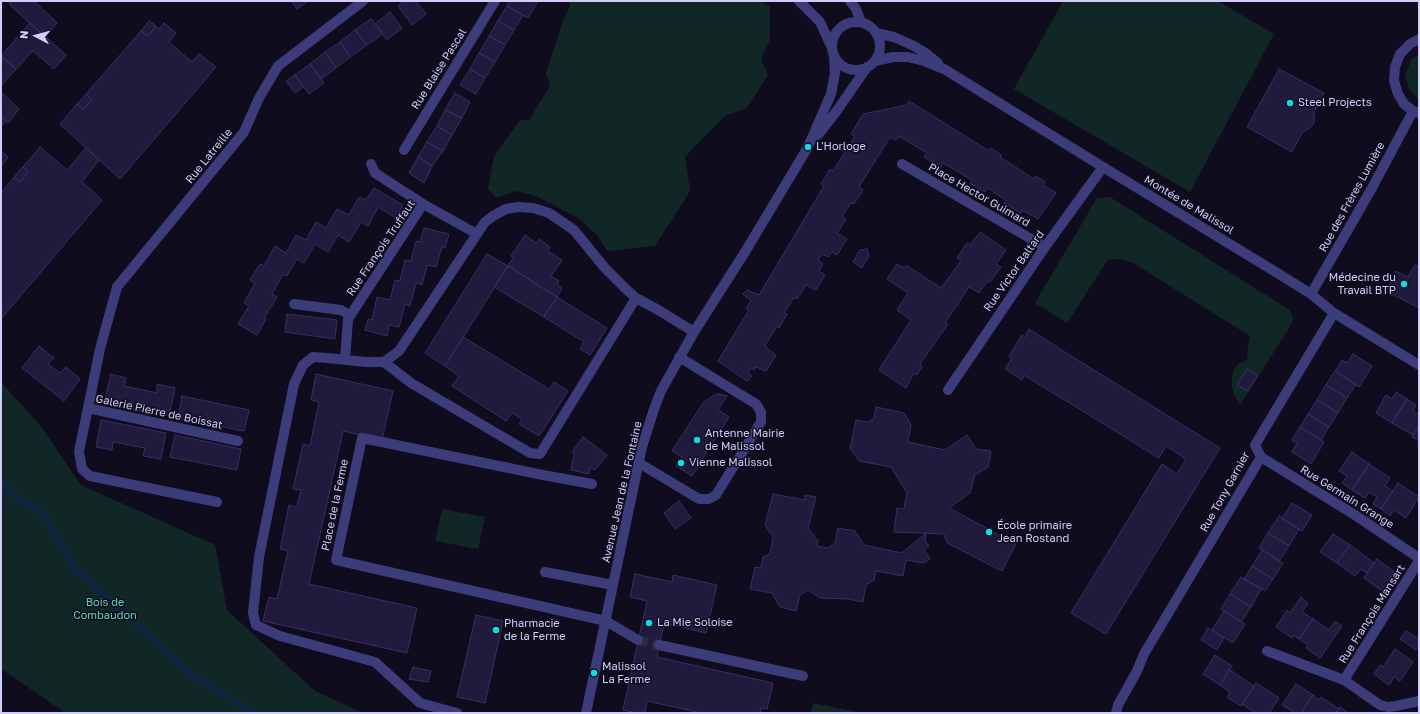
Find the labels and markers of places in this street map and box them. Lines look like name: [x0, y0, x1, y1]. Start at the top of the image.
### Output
place label: Steel Projects: [1298, 96, 1372, 110]
marker: Steel Projects: [1285, 98, 1295, 108]
place label: L'Horloge: [816, 140, 866, 154]
marker: L'Horloge: [803, 142, 813, 152]
place label: Médecine du Travail BTP: [1329, 271, 1396, 297]
marker: Médecine du Travail BTP: [1399, 279, 1409, 289]
place label: Antenne Mairie de Malissol: [705, 427, 785, 453]
marker: Antenne Mairie de Malissol: [692, 435, 702, 445]
place label: Vienne Malissol: [689, 456, 772, 470]
marker: Vienne Malissol: [676, 458, 686, 468]
place label: École primaire Jean Rostand: [997, 519, 1072, 545]
marker: École primaire Jean Rostand: [984, 527, 994, 537]
place label: La Mie Soloise: [657, 616, 733, 630]
place label: Pharmacie de la Ferme: [504, 617, 566, 643]
marker: La Mie Soloise: [644, 618, 654, 628]
marker: Pharmacie de la Ferme: [491, 625, 501, 635]
place label: Malissol La Ferme: [602, 660, 651, 686]
marker: Malissol La Ferme: [589, 668, 599, 678]

